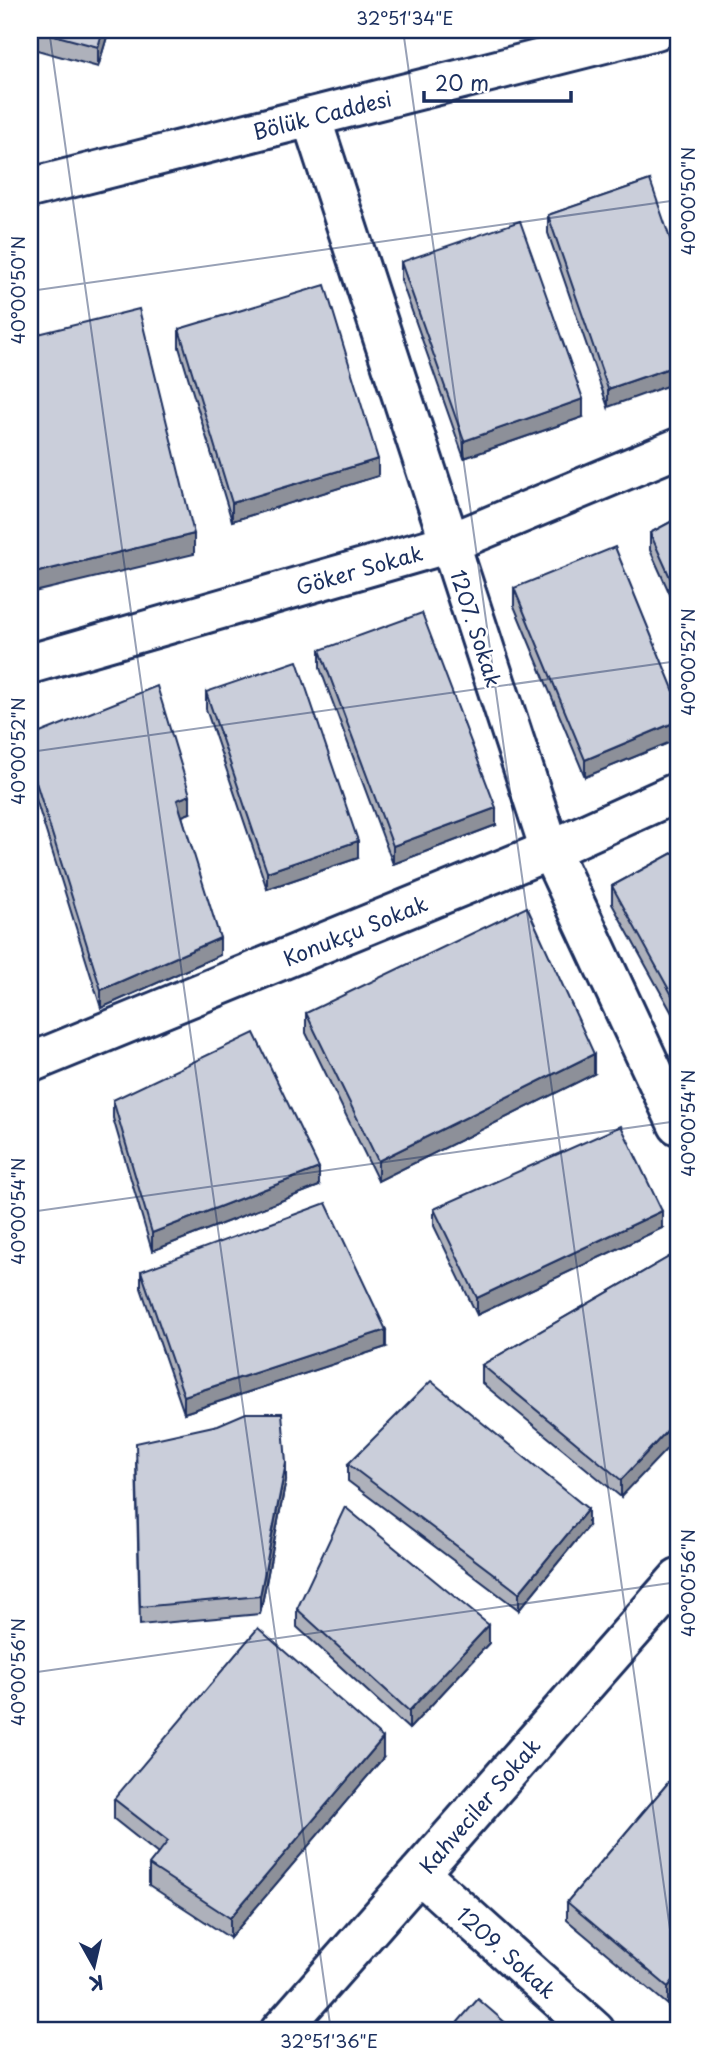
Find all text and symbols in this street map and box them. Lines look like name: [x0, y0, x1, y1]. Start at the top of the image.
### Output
text: 32°51'34"E: [356, 4, 454, 31]
scale bar: [424, 60, 572, 104]
text: 20 m: [435, 66, 489, 98]
street label: Bölük Caddesi: [249, 81, 395, 147]
text: 40°00'50"N: [674, 147, 701, 255]
text: 40°00'50"N: [4, 236, 31, 344]
street label: Göker Sokak: [292, 536, 426, 602]
street label: 1207. Sokak: [443, 565, 511, 691]
text: 40°00'52"N: [674, 608, 701, 716]
text: 40°00'52"N: [4, 697, 31, 805]
street label: Konukçu Sokak: [278, 886, 432, 974]
text: 40°00'54"N: [674, 1069, 701, 1177]
text: 40°00'54"N: [4, 1157, 31, 1265]
text: 40°00'56"N: [674, 1529, 701, 1637]
text: 40°00'56"N: [4, 1618, 31, 1726]
street label: Kahveciler Sokak: [411, 1730, 547, 1880]
street label: 1209. Sokak: [450, 1898, 564, 2006]
north arrow: [60, 1932, 130, 2002]
text: K: [88, 1969, 105, 1999]
text: 32°51'36"E: [280, 2027, 378, 2054]

